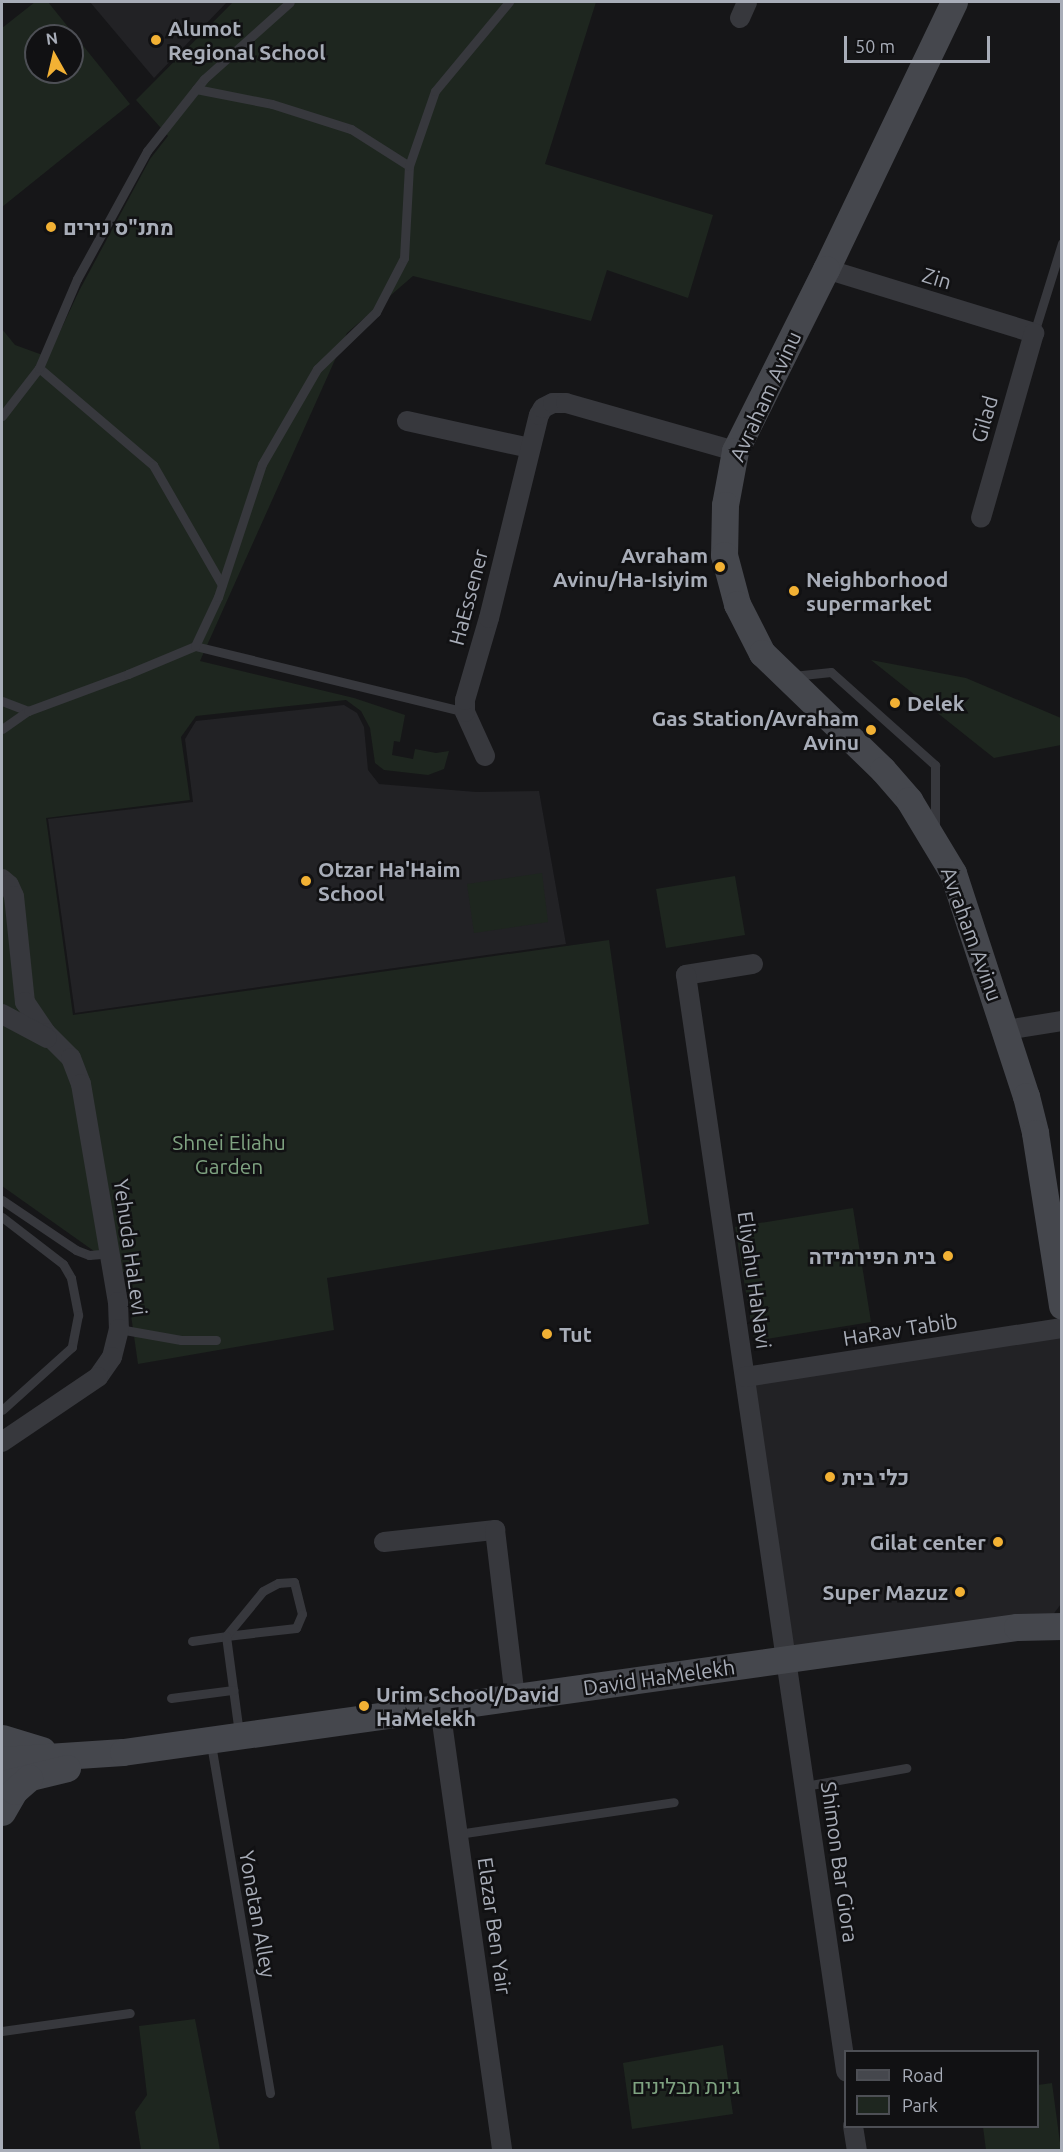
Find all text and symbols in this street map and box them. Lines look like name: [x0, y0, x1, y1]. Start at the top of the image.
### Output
place label: Alumot Regional School: [168, 15, 326, 65]
north arrow: [24, 24, 84, 84]
scale bar: [847, 24, 992, 62]
text: N: [45, 28, 59, 48]
marker: Alumot Regional School: [149, 33, 163, 47]
text: 50 m: [855, 36, 895, 56]
place label: מתנ"ס נירים: [63, 214, 174, 240]
marker: מתנ"ס נירים: [44, 220, 58, 234]
street label: Zin: [919, 262, 955, 294]
street label: Avraham Avinu: [724, 327, 806, 465]
street label: Gilad: [965, 393, 1003, 445]
place label: Avraham Avinu/Ha-Isiyim: [553, 542, 708, 592]
street label: HaEssener: [443, 546, 493, 648]
marker: Avraham Avinu/Ha-Isiyim: [713, 560, 727, 574]
place label: Neighborhood supermarket: [806, 566, 948, 616]
marker: Neighborhood supermarket: [787, 584, 801, 598]
place label: Delek: [907, 690, 965, 716]
marker: Delek: [888, 696, 902, 710]
place label: Gas Station/Avraham Avinu: [652, 705, 859, 755]
marker: Gas Station/Avraham Avinu: [864, 723, 878, 737]
place label: Otzar Ha'Haim School: [318, 856, 461, 906]
street label: Avraham Avinu: [936, 864, 1008, 1004]
marker: Otzar Ha'Haim School: [299, 874, 313, 888]
park label: Shnei Eliahu Garden: [172, 1129, 286, 1179]
street label: Yehuda HaLevi: [109, 1177, 153, 1317]
street label: Eliyahu HaNavi: [733, 1210, 777, 1350]
place label: בית הפירמידה: [809, 1243, 936, 1269]
marker: בית הפירמידה: [941, 1249, 955, 1263]
street label: HaRav Tabib: [841, 1308, 959, 1350]
place label: Tut: [559, 1321, 592, 1347]
marker: Tut: [540, 1327, 554, 1341]
place label: כלי בית: [842, 1464, 909, 1490]
marker: כלי בית: [823, 1470, 837, 1484]
place label: Gilat center: [870, 1529, 986, 1555]
marker: Gilat center: [991, 1535, 1005, 1549]
place label: Super Mazuz: [823, 1579, 948, 1605]
marker: Super Mazuz: [953, 1585, 967, 1599]
street label: David HaMelekh: [581, 1654, 737, 1700]
place label: Urim School/David HaMelekh: [376, 1681, 559, 1731]
marker: Urim School/David HaMelekh: [357, 1699, 371, 1713]
street label: Shimon Bar Giora: [816, 1780, 864, 1944]
street label: Yonatan Alley: [234, 1849, 282, 1979]
street label: Elazar Ben Yair: [473, 1856, 517, 1996]
legend: [844, 2050, 1039, 2128]
text: Road: [902, 2065, 944, 2085]
park label: גינת תבלינים: [632, 2073, 740, 2099]
text: Park: [902, 2095, 938, 2115]

